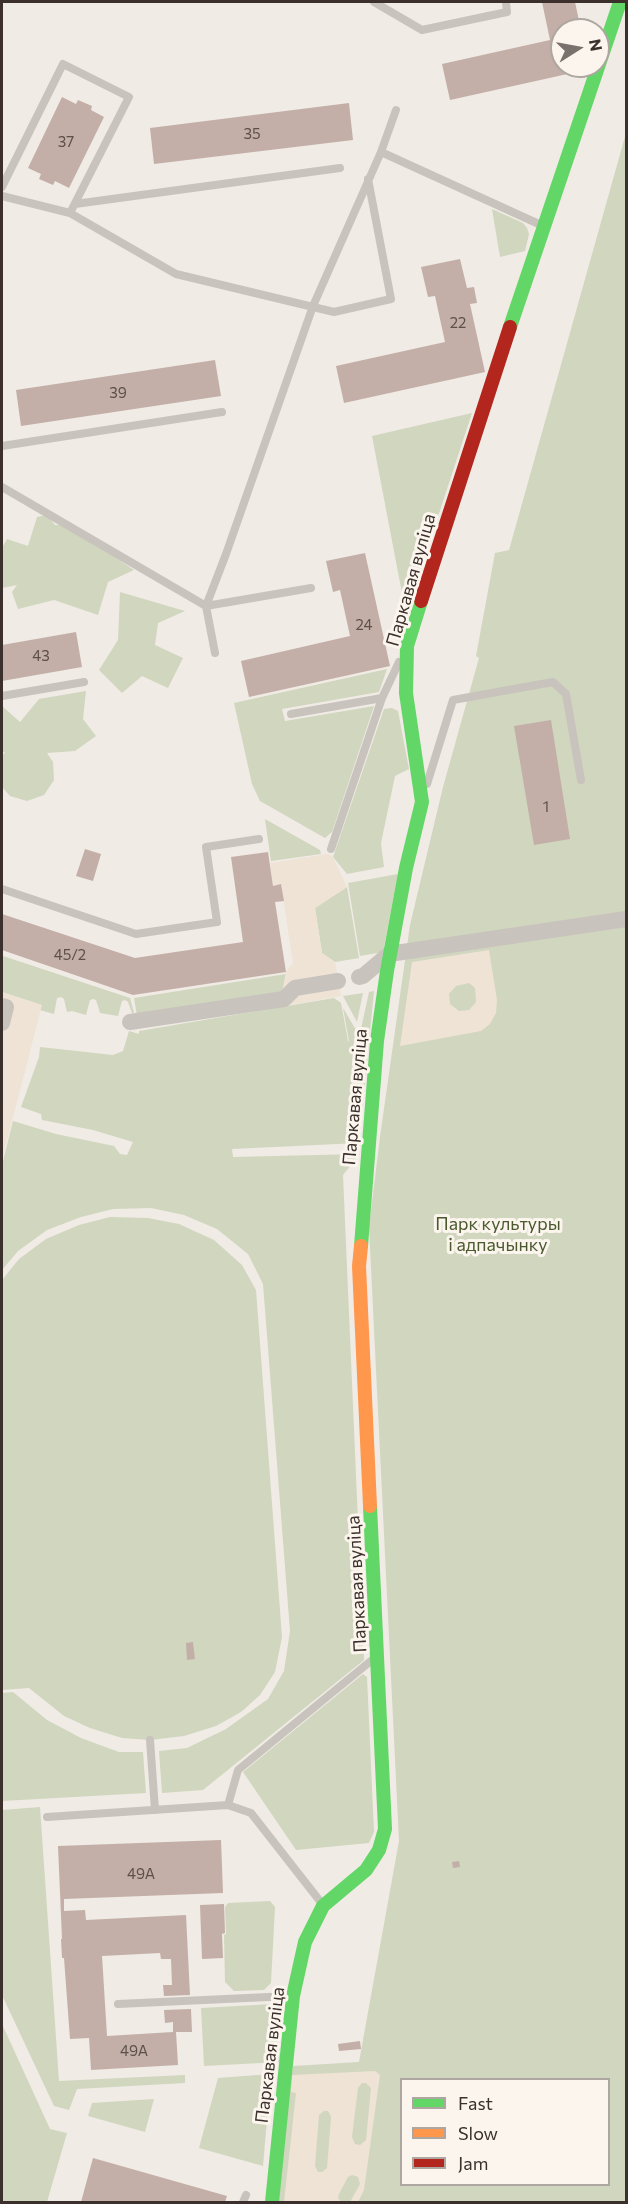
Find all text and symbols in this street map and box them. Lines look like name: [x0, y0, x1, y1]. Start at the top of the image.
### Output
north arrow: [550, 18, 610, 78]
text: N: [586, 37, 607, 53]
house number: 35: [243, 125, 261, 143]
house number: 37: [58, 133, 74, 151]
house number: 22: [450, 314, 466, 332]
house number: 39: [109, 384, 127, 402]
street label: Паркавая вуліца: [382, 511, 440, 649]
house number: 24: [355, 616, 373, 634]
house number: 43: [32, 647, 50, 665]
house number: 1: [543, 798, 549, 816]
house number: 45/2: [54, 946, 86, 964]
street label: Паркавая вуліца: [338, 1028, 372, 1166]
park label: Парк культуры і адпачынку: [435, 1213, 561, 1256]
street label: Паркавая вуліца: [343, 1515, 371, 1653]
house number: 49А: [127, 1865, 155, 1883]
street label: Паркавая вуліца: [251, 1986, 289, 2124]
house number: 49А: [120, 2042, 148, 2060]
legend: [400, 2078, 610, 2186]
text: Fast: [458, 2092, 493, 2114]
text: Slow: [458, 2122, 498, 2144]
text: Jam: [458, 2152, 488, 2174]

